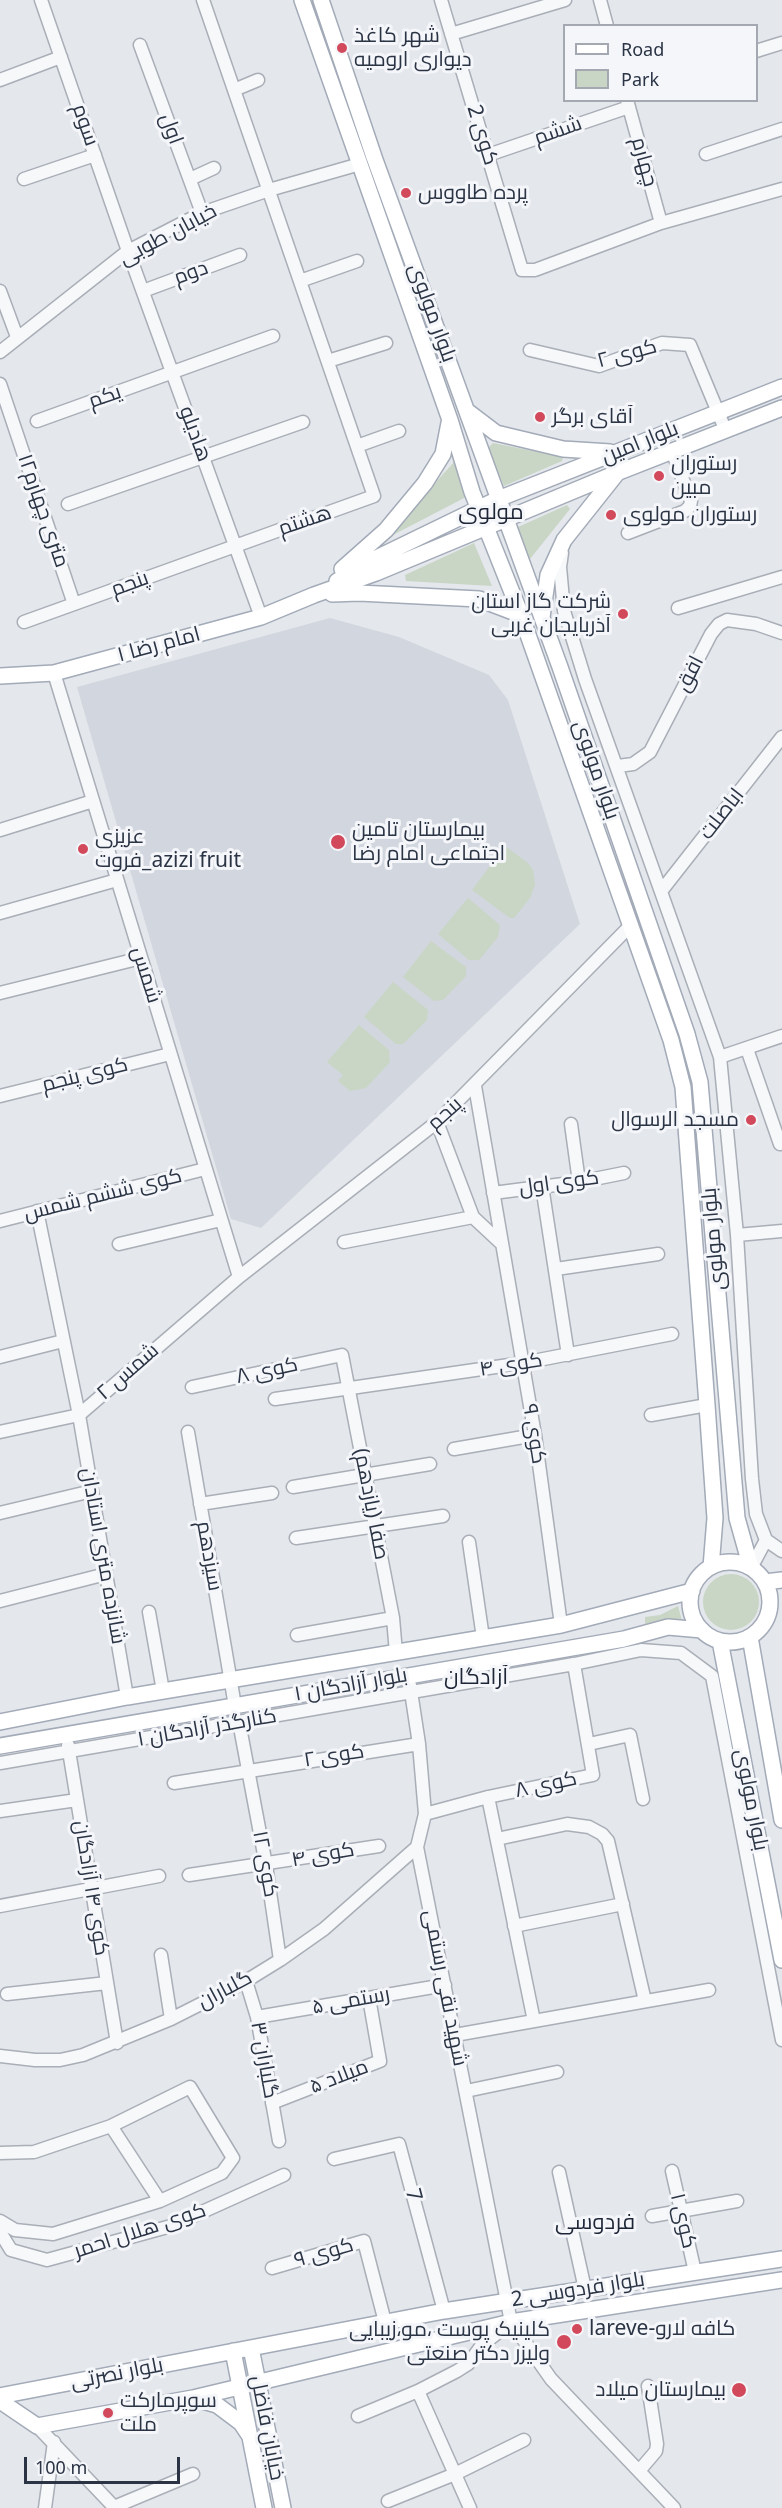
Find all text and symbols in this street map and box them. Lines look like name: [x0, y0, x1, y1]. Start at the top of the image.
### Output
place label: شهر کاغذ دیواری ارومیه: [354, 23, 472, 73]
legend: [563, 24, 758, 102]
text: Road: [621, 37, 664, 61]
marker: شهر کاغذ دیواری ارومیه: [335, 41, 349, 55]
text: Park: [621, 67, 659, 91]
street label: سوم: [66, 101, 104, 149]
street label: کوی 2: [461, 102, 503, 168]
street label: اول: [154, 110, 188, 148]
street label: ششم: [531, 111, 585, 151]
street label: چهارم: [625, 134, 663, 190]
place label: پرده طاووس: [418, 180, 528, 206]
marker: پرده طاووس: [399, 186, 413, 200]
street label: خیابان طوبی: [115, 199, 221, 271]
street label: دوم: [170, 255, 212, 291]
street label: بلوار مولوی: [403, 260, 461, 366]
street label: کوی ۲: [594, 334, 660, 374]
street label: یکم: [85, 380, 125, 414]
street label: هادیلو: [173, 403, 217, 465]
place label: آقاى برگر: [552, 404, 633, 430]
marker: آقاى برگر: [533, 410, 547, 424]
street label: بلوار امین: [598, 416, 682, 470]
street label: ۱۲متری چهارم: [12, 451, 74, 571]
place label: رستوران مبین: [671, 451, 737, 501]
marker: رستوران مبین: [652, 469, 666, 483]
street label: هشتم: [275, 500, 335, 542]
district label: مولوی: [458, 500, 524, 526]
place label: رستوران مولوی: [623, 502, 757, 528]
marker: رستوران مولوی: [604, 508, 618, 522]
street label: پنجم: [108, 566, 152, 602]
place label: شرکت گاز استان آذربایجان غربی: [471, 589, 611, 639]
marker: شرکت گاز استان آذربایجان غربی: [616, 607, 630, 621]
street label: امام رضا ۱: [115, 622, 203, 668]
street label: افق: [670, 652, 710, 696]
street label: بلوار مولوی: [567, 717, 625, 823]
street label: اباصلت: [694, 783, 750, 845]
place label: بیمارستان تامین اجتماعی امام رضا: [352, 817, 505, 867]
place label: عزیزی فروت_azizi fruit: [95, 824, 241, 874]
marker: بیمارستان تامین اجتماعی امام رضا: [329, 833, 347, 851]
marker: عزیزی فروت_azizi fruit: [76, 842, 90, 856]
street label: شمس: [126, 944, 166, 1006]
street label: کوی پنجم: [39, 1052, 131, 1098]
street label: پنجم: [422, 1092, 468, 1136]
place label: مسجد الرسوال: [611, 1107, 739, 1133]
marker: مسجد الرسوال: [744, 1113, 758, 1127]
street label: کوی ششم شمس: [21, 1163, 185, 1227]
street label: کوی اول: [517, 1165, 601, 1201]
street label: بلوار مولوی: [697, 1187, 731, 1291]
street label: شمس ۲: [92, 1338, 164, 1406]
street label: کوی ۴: [478, 1348, 544, 1382]
street label: کوی ۸: [234, 1352, 300, 1390]
street label: کوی ۹: [517, 1402, 551, 1466]
street label: صفا (یازدهم): [348, 1446, 394, 1562]
street label: شانزده متری استادان: [75, 1466, 131, 1646]
street label: سیزدهم: [190, 1519, 228, 1593]
street label: بلوار آزادگان ۱: [293, 1663, 409, 1707]
district label: آزادگان: [444, 1665, 508, 1691]
street label: کنارگذر آزادگان ۱: [136, 1703, 278, 1753]
street label: کوی ۲: [302, 1739, 366, 1773]
street label: بلوار مولوی: [729, 1747, 773, 1853]
street label: کوی ۸: [513, 1766, 579, 1804]
street label: کوی ۱۴ آزادگان: [68, 1818, 114, 1958]
street label: کوی ۱۲: [247, 1829, 283, 1899]
street label: کوی ۴: [290, 1837, 356, 1873]
street label: شهید نقی رستمی: [417, 1908, 473, 2068]
street label: گلباران: [193, 1965, 257, 2015]
street label: رستمی ۵: [310, 1982, 392, 2020]
street label: گلباران ۳: [245, 2020, 283, 2100]
street label: میلاد ۵: [306, 2054, 372, 2100]
street label: 7: [399, 2186, 427, 2204]
street label: کوی ۱: [664, 2191, 702, 2251]
street label: کوی هلال احمر: [71, 2198, 209, 2264]
district label: فردوسی: [555, 2210, 635, 2236]
street label: کوی ۹: [291, 2233, 357, 2273]
street label: بلوار فردوسی 2: [509, 2267, 647, 2313]
place label: lareve-کافه لارو: [589, 2316, 735, 2342]
place label: کلینیک پوست ،مو،زیبایی ولیزر دکتر صنعتی: [349, 2317, 550, 2367]
marker: lareve-کافه لارو: [570, 2322, 584, 2336]
marker: کلینیک پوست ،مو،زیبایی ولیزر دکتر صنعتی: [555, 2333, 573, 2351]
street label: بلوار نصرتی: [68, 2353, 166, 2395]
street label: خیابان فاضل: [245, 2374, 289, 2482]
place label: بیمارستان میلاد: [595, 2377, 726, 2403]
marker: بیمارستان میلاد: [730, 2381, 748, 2399]
place label: سوپرمارکت ملت: [120, 2388, 217, 2438]
marker: سوپرمارکت ملت: [101, 2406, 115, 2420]
scale bar: [27, 2445, 183, 2483]
text: 100 m: [35, 2455, 87, 2479]

